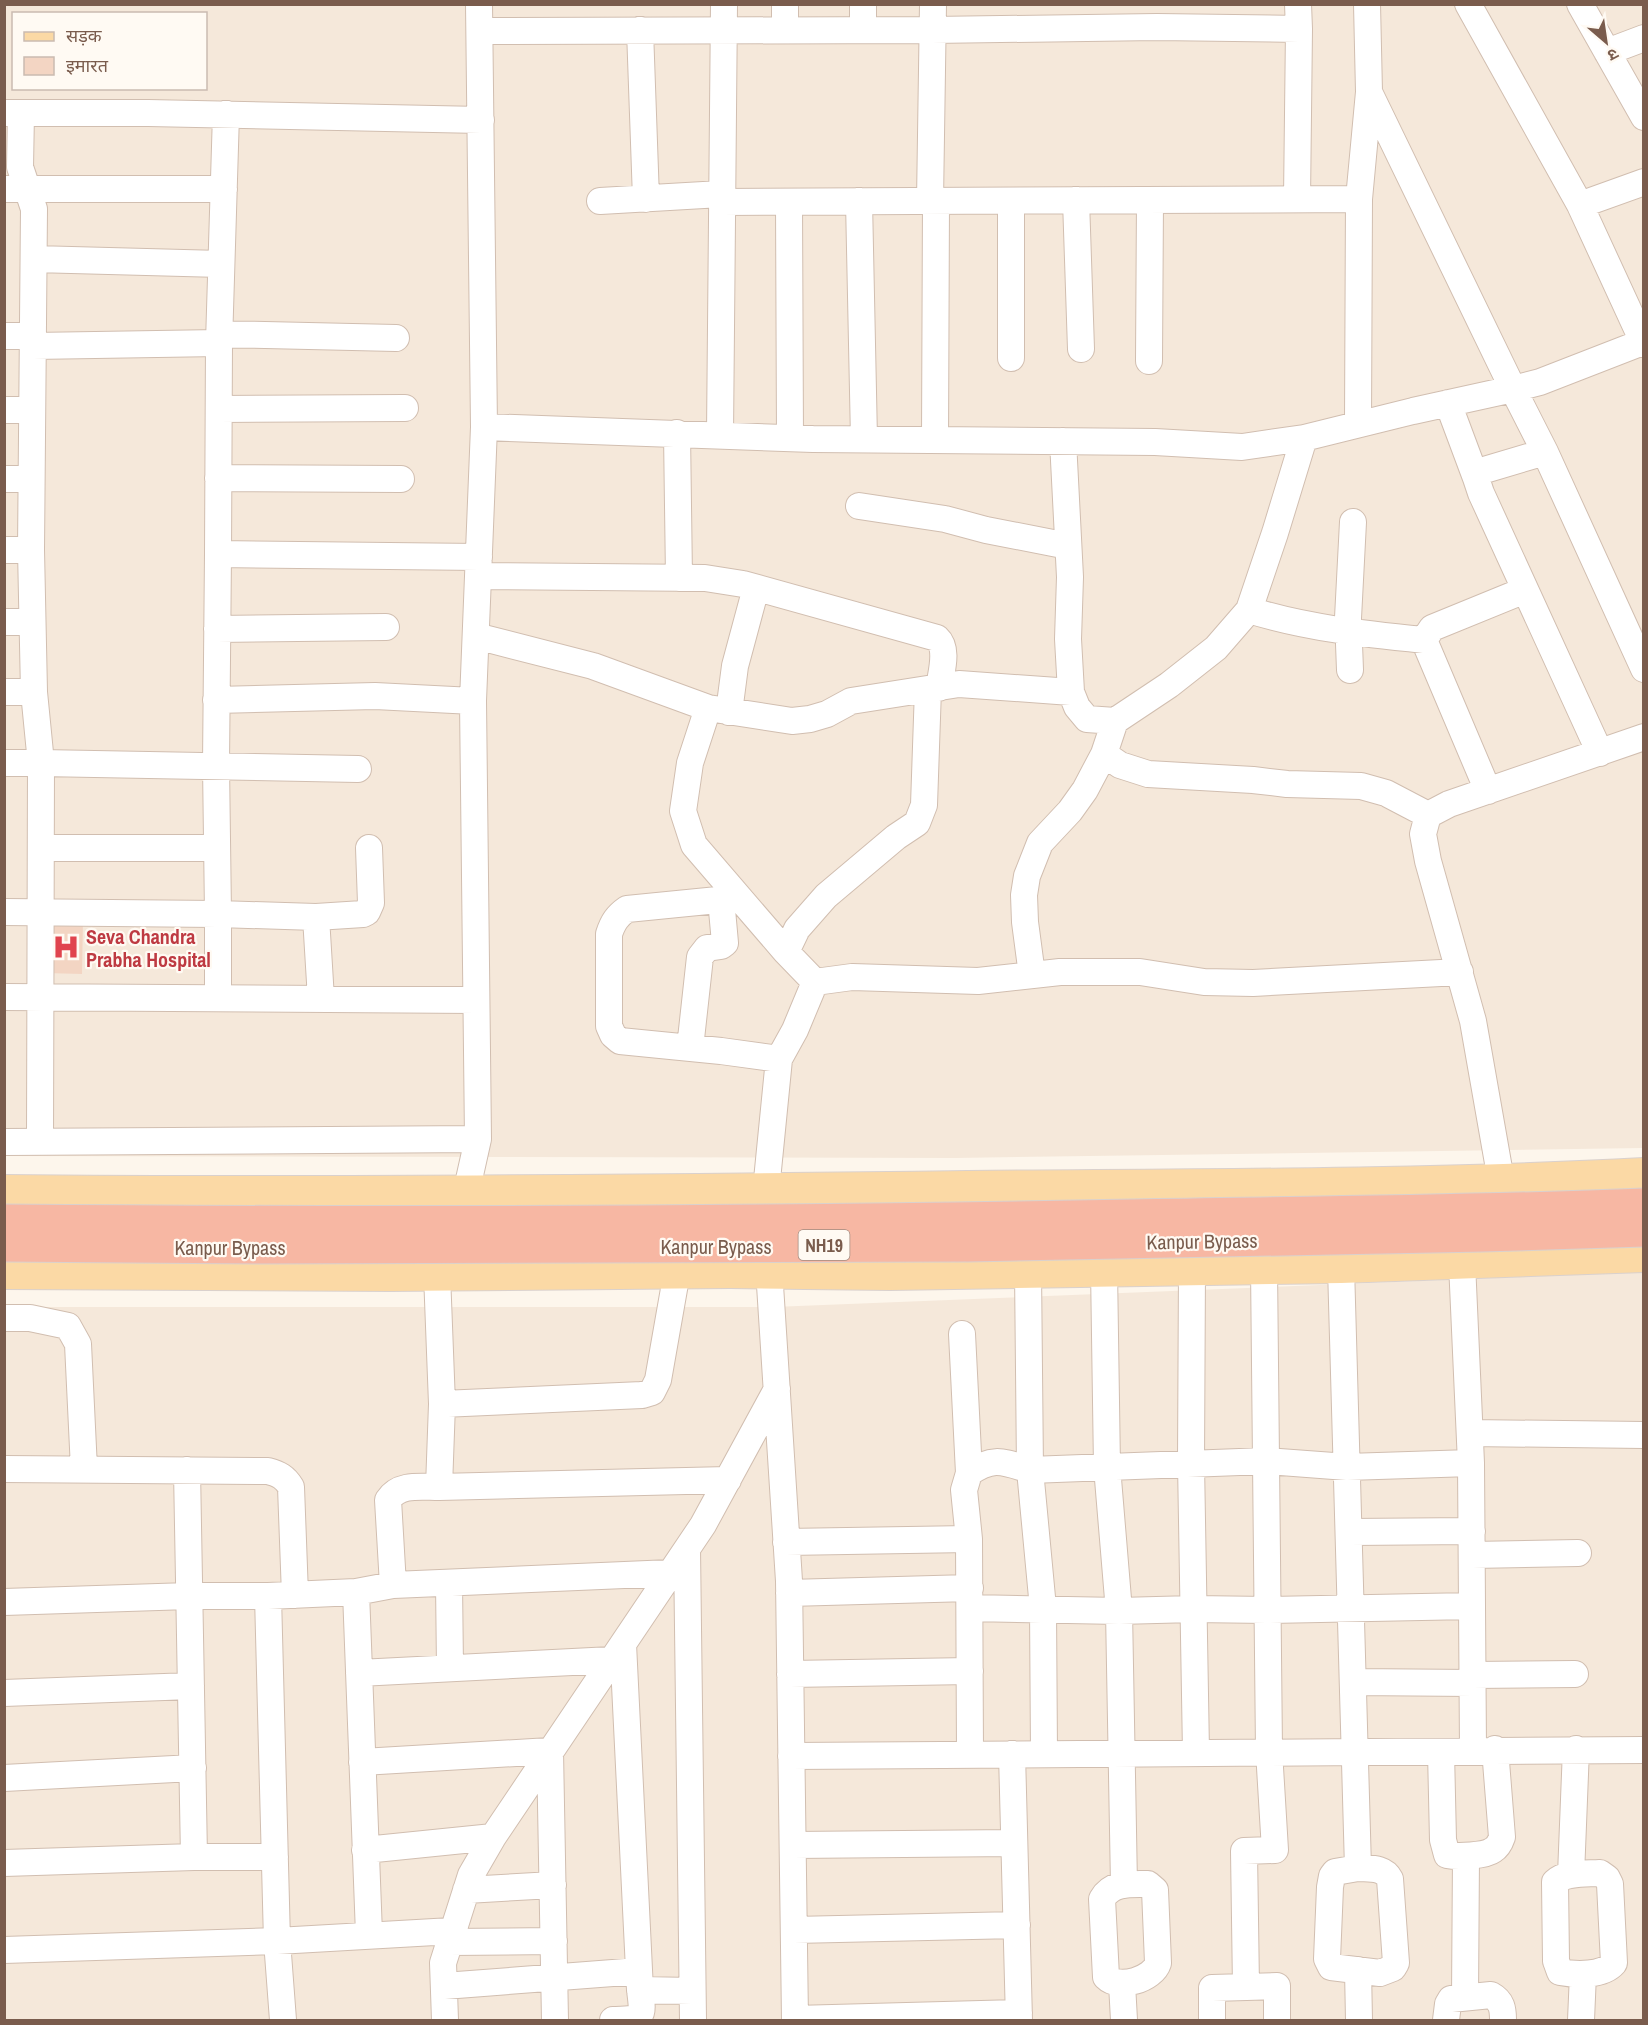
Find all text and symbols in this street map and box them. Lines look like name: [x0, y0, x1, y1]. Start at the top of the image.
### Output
legend: [12, 12, 207, 90]
north arrow: [1576, 12, 1636, 72]
text: सड़क: [66, 23, 103, 48]
text: उ: [1603, 43, 1623, 67]
text: इमारत: [66, 53, 109, 78]
place label: Seva Chandra Prabha Hospital: [86, 923, 211, 973]
hospital icon: Seva Chandra Prabha Hospital: [51, 932, 81, 962]
street label: Kanpur Bypass: [1146, 1227, 1258, 1255]
road number: NH19: [798, 1230, 850, 1260]
street label: Kanpur Bypass: [660, 1233, 772, 1260]
street label: Kanpur Bypass: [174, 1234, 286, 1261]

